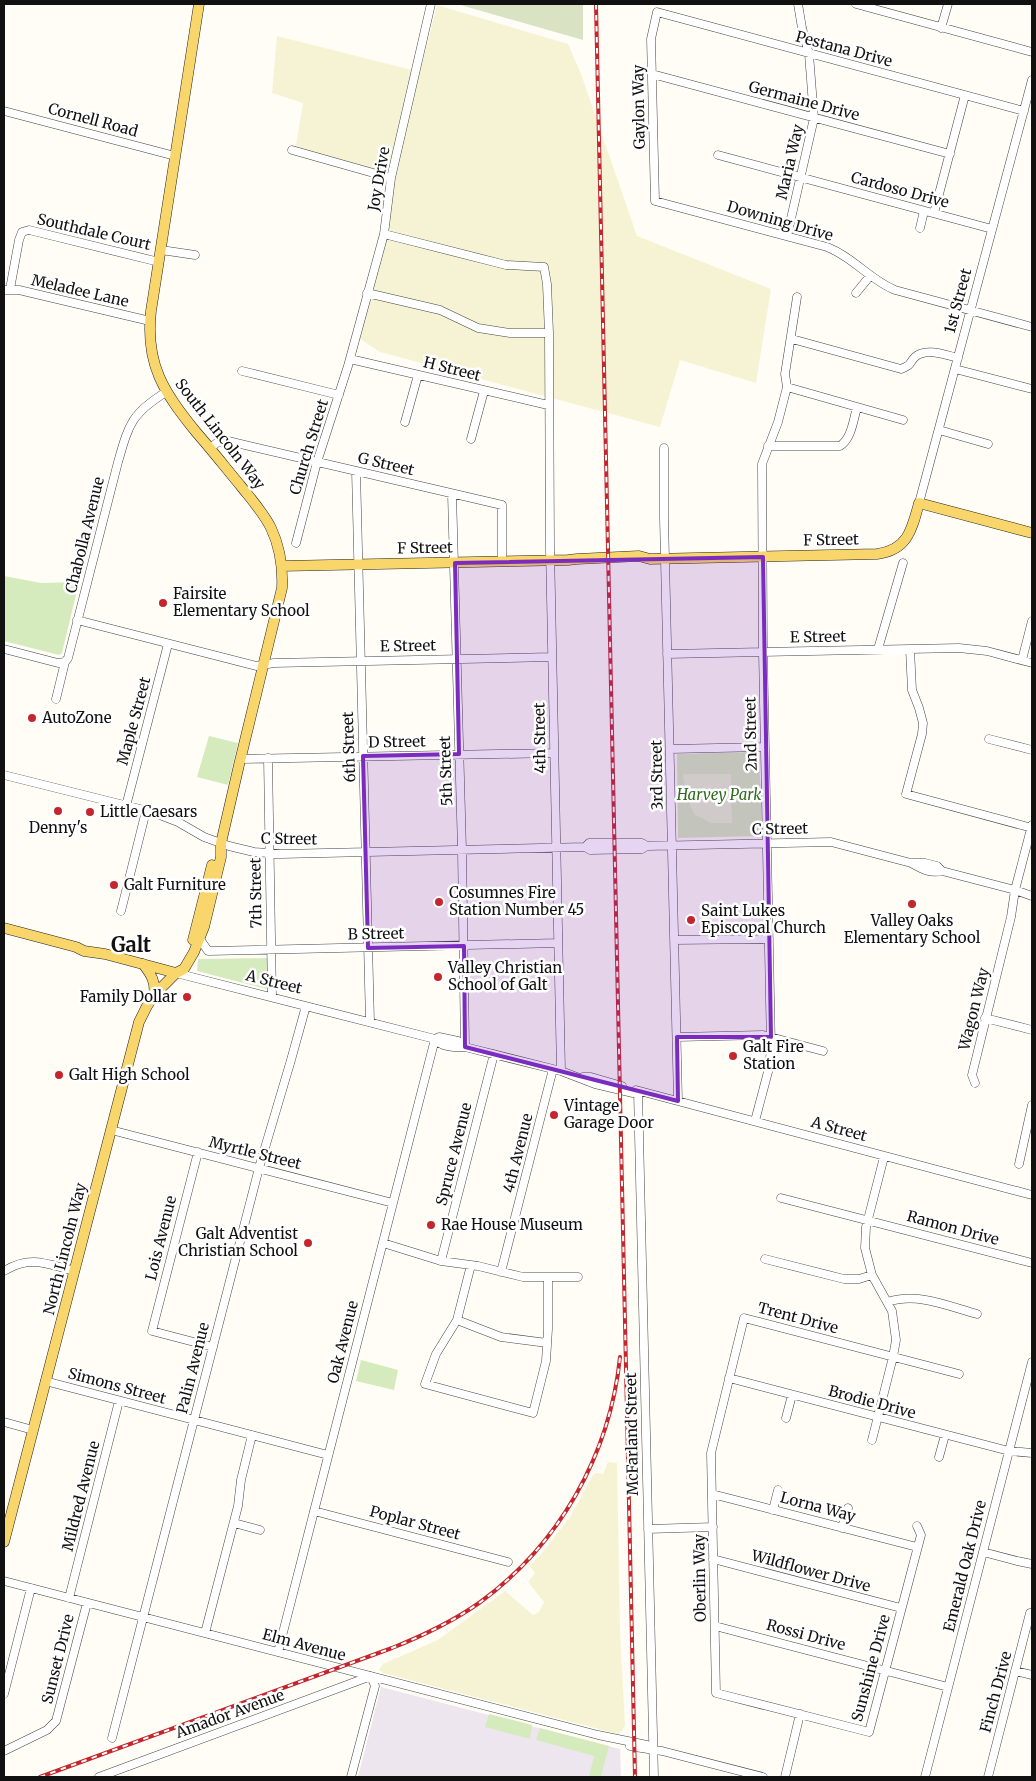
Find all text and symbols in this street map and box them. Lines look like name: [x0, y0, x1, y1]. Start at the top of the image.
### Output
street label: Pestana Drive: [794, 27, 895, 71]
street label: Gaylon Way: [628, 64, 649, 150]
street label: Germaine Drive: [747, 77, 862, 124]
street label: Cornell Road: [46, 98, 140, 141]
street label: Maria Way: [772, 122, 807, 202]
street label: Joy Drive: [363, 145, 394, 214]
street label: Cardoso Drive: [849, 167, 951, 212]
street label: Downing Drive: [725, 196, 835, 245]
street label: Southdale Court: [35, 209, 153, 254]
street label: 1st Street: [940, 266, 975, 335]
street label: Meladee Lane: [29, 270, 131, 311]
street label: H Street: [421, 352, 483, 385]
street label: South Lincoln Way: [171, 375, 270, 493]
street label: Church Street: [285, 397, 332, 497]
street label: G Street: [356, 448, 416, 479]
street label: Chabolla Avenue: [61, 475, 108, 595]
street label: F Street: [803, 530, 859, 549]
street label: F Street: [397, 538, 453, 557]
place label: Fairsite Elementary School: [173, 584, 310, 620]
marker: Fairsite Elementary School: [157, 597, 169, 609]
street label: E Street: [790, 627, 846, 646]
street label: E Street: [380, 636, 436, 655]
street label: Maple Street: [113, 674, 154, 767]
street label: 2nd Street: [740, 697, 761, 771]
street label: 4th Street: [529, 702, 550, 774]
place label: AutoZone: [41, 708, 112, 727]
street label: 6th Street: [338, 711, 359, 783]
marker: AutoZone: [26, 712, 38, 724]
street label: D Street: [368, 731, 426, 752]
street label: 5th Street: [435, 735, 456, 807]
street label: 3rd Street: [646, 740, 667, 810]
park label: Harvey Park: [676, 785, 762, 804]
place label: Little Caesars: [100, 802, 197, 821]
marker: Denny's: [52, 805, 64, 817]
marker: Little Caesars: [84, 806, 96, 818]
place label: Denny's: [29, 818, 87, 837]
street label: C Street: [752, 819, 808, 838]
street label: C Street: [261, 829, 317, 848]
street label: 7th Street: [245, 857, 266, 928]
place label: Galt Furniture: [124, 875, 226, 894]
marker: Galt Furniture: [108, 879, 120, 891]
place label: Cosumnes Fire Station Number 45: [449, 883, 584, 919]
marker: Cosumnes Fire Station Number 45: [433, 896, 445, 908]
marker: Valley Oaks Elementary School: [906, 898, 918, 910]
place label: Saint Lukes Episcopal Church: [701, 901, 826, 937]
place label: Valley Oaks Elementary School: [844, 911, 981, 947]
marker: Saint Lukes Episcopal Church: [685, 914, 697, 926]
street label: B Street: [348, 924, 405, 943]
district label: Galt: [111, 932, 151, 957]
place label: Valley Christian School of Galt: [447, 958, 562, 994]
street label: A Street: [243, 965, 304, 998]
street label: Wagon Way: [954, 965, 993, 1053]
marker: Valley Christian School of Galt: [432, 971, 444, 983]
place label: Family Dollar: [80, 987, 177, 1006]
marker: Family Dollar: [181, 991, 193, 1003]
place label: Galt Fire Station: [743, 1037, 804, 1073]
marker: Galt Fire Station: [727, 1050, 739, 1062]
place label: Galt High School: [69, 1065, 190, 1084]
marker: Galt High School: [53, 1069, 65, 1081]
place label: Vintage Garage Door: [563, 1096, 654, 1132]
street label: Spruce Avenue: [432, 1100, 476, 1207]
marker: Vintage Garage Door: [548, 1109, 560, 1121]
street label: 4th Avenue: [499, 1111, 537, 1194]
street label: A Street: [808, 1112, 869, 1145]
street label: Myrtle Street: [207, 1132, 303, 1173]
street label: North Lincoln Way: [39, 1181, 90, 1317]
street label: Lois Avenue: [141, 1193, 180, 1282]
street label: Ramon Drive: [905, 1206, 1001, 1249]
place label: Rae House Museum: [441, 1215, 583, 1234]
marker: Rae House Museum: [425, 1219, 437, 1231]
place label: Galt Adventist Christian School: [178, 1224, 298, 1260]
marker: Galt Adventist Christian School: [302, 1237, 314, 1249]
street label: Oak Avenue: [323, 1298, 362, 1385]
street label: Trent Drive: [756, 1298, 841, 1337]
street label: Palin Avenue: [172, 1320, 213, 1415]
street label: Simons Street: [66, 1363, 168, 1408]
street label: McFarland Street: [621, 1372, 642, 1496]
street label: Brodie Drive: [826, 1381, 918, 1422]
street label: Mildred Avenue: [58, 1439, 103, 1553]
street label: Lorna Way: [778, 1487, 858, 1526]
street label: Emerald Oak Drive: [939, 1498, 990, 1634]
street label: Poplar Street: [368, 1501, 463, 1544]
street label: Oberlin Way: [689, 1533, 710, 1622]
street label: Wildflower Drive: [749, 1545, 873, 1596]
street label: Sunset Drive: [37, 1612, 78, 1706]
street label: Sunshine Drive: [847, 1612, 894, 1724]
street label: Rossi Drive: [765, 1615, 848, 1654]
street label: Elm Avenue: [260, 1624, 348, 1665]
street label: Finch Drive: [976, 1649, 1016, 1735]
street label: Amador Avenue: [172, 1685, 287, 1742]

